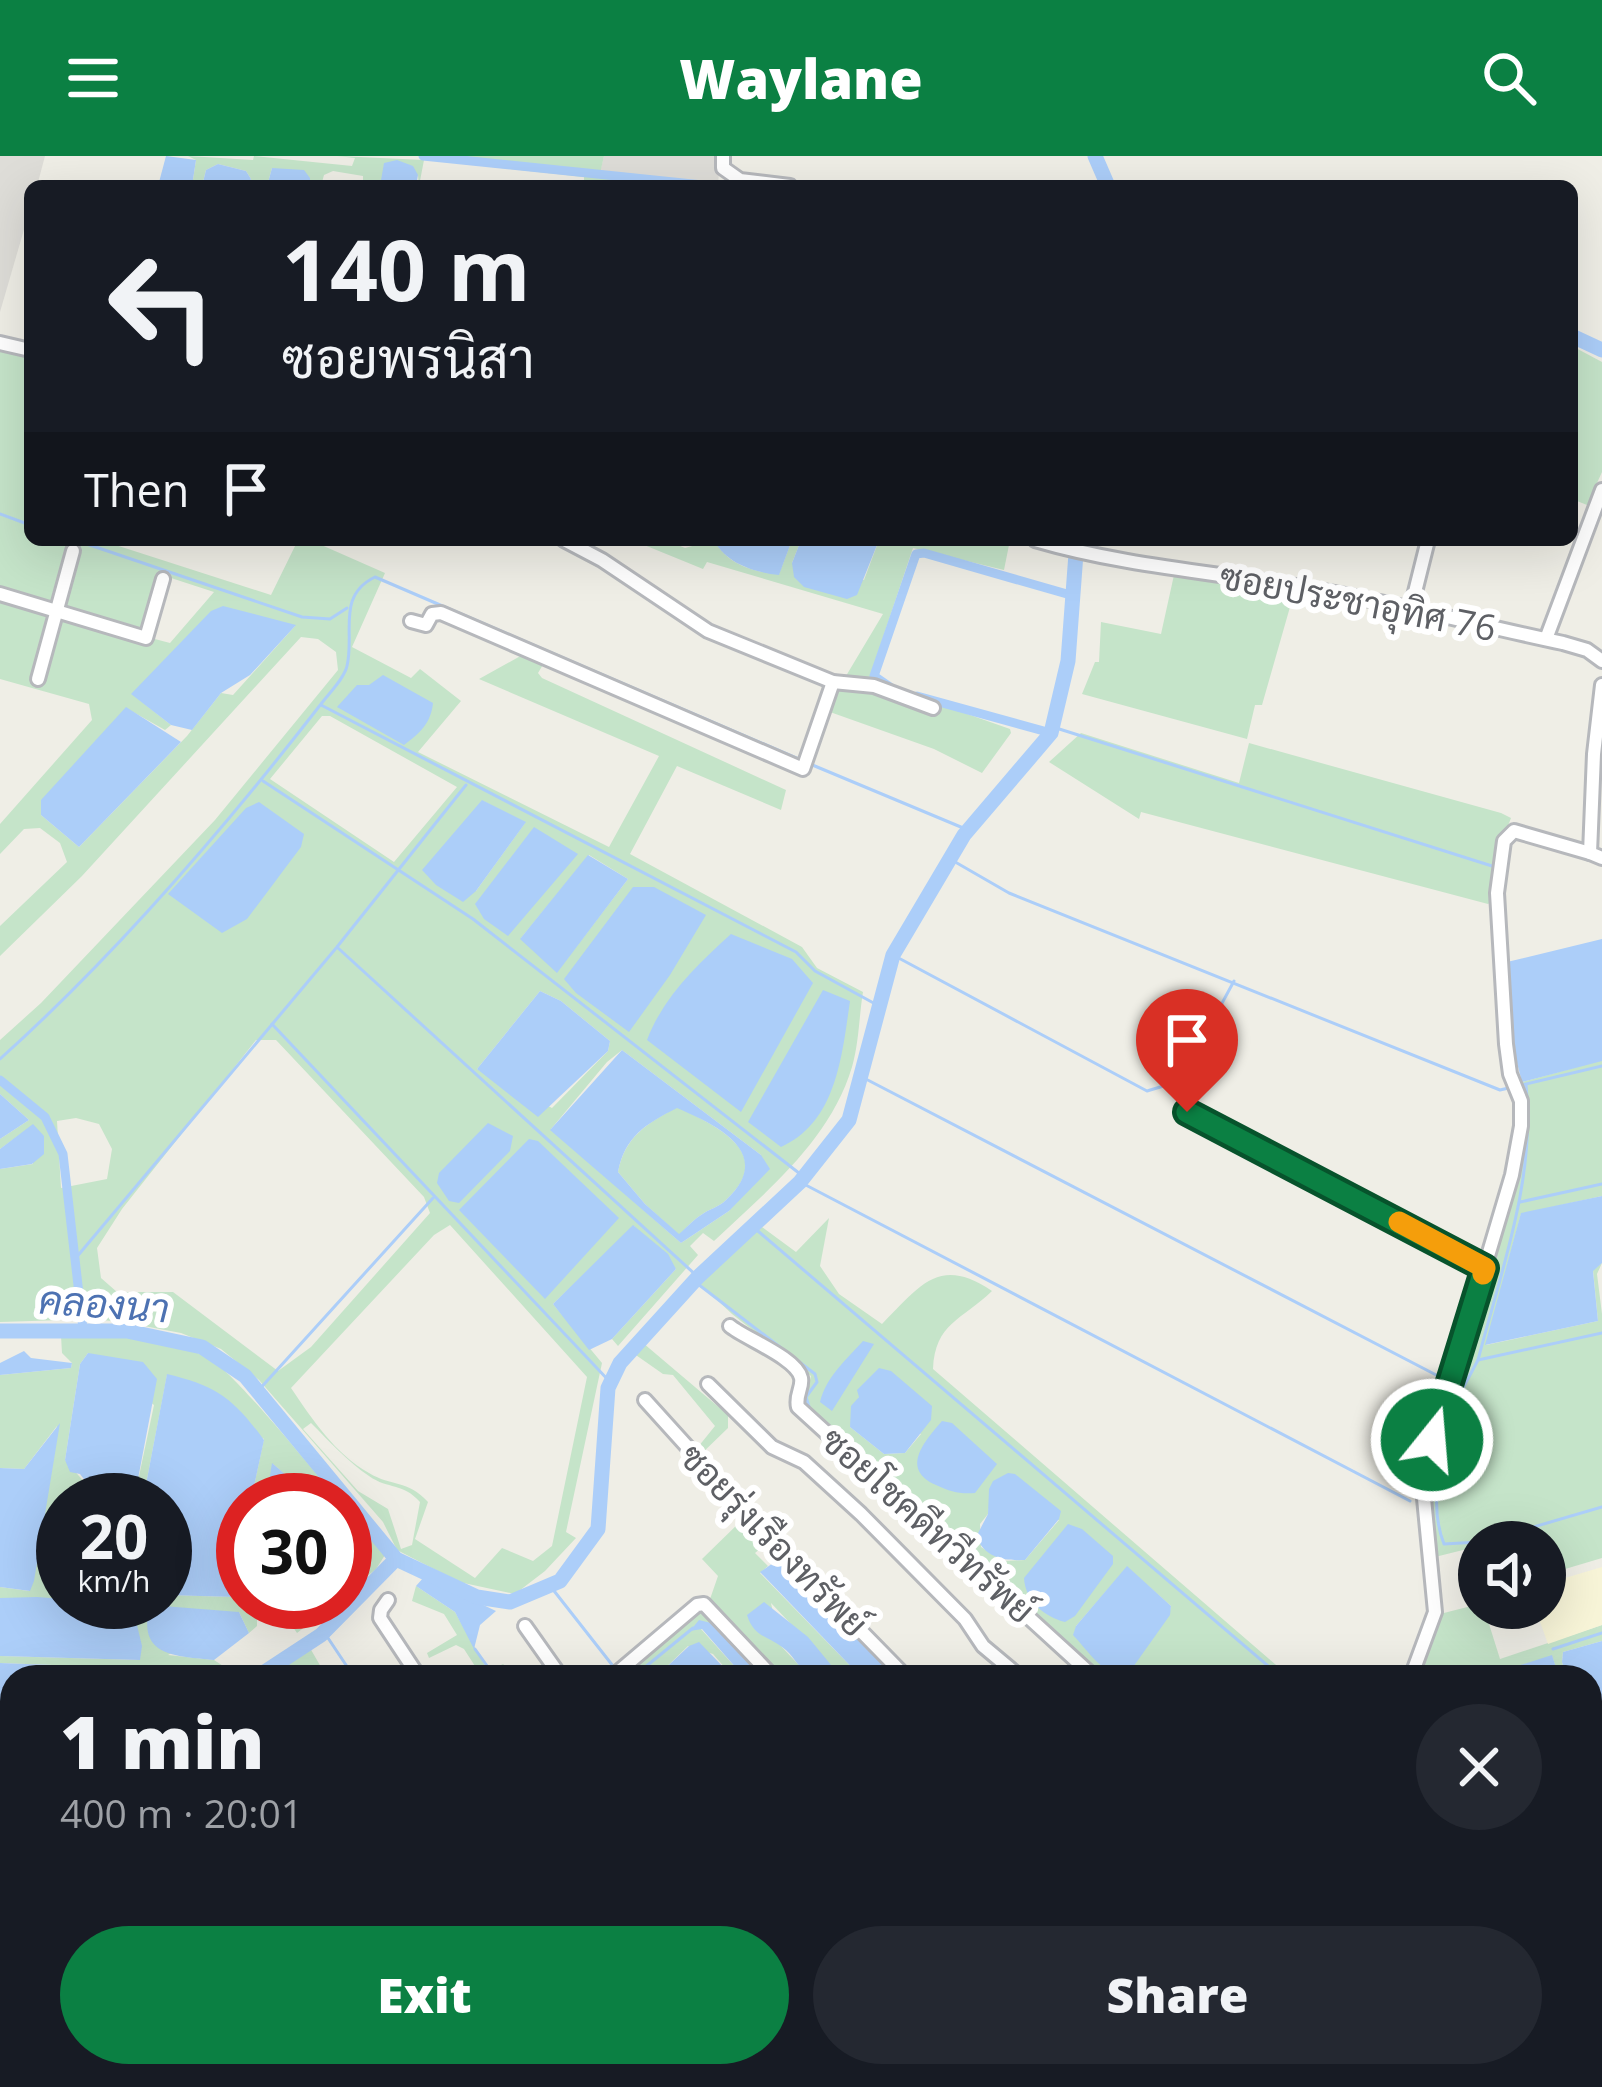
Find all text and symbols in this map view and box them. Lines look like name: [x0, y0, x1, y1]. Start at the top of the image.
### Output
text: Waylane: [679, 41, 923, 115]
icon: menu: [60, 45, 126, 111]
icon: search: [1476, 45, 1542, 111]
text: 140 m: [282, 211, 530, 326]
icon: left: [84, 228, 240, 384]
text: ซอยพรนิสา: [282, 320, 535, 394]
icon: arrive: [213, 456, 279, 522]
text: Then: [84, 459, 189, 520]
street label: ซอยประชาอุทิศ 76: [1216, 551, 1500, 653]
pin: [1136, 989, 1238, 1112]
icon: arrive: [1154, 1007, 1220, 1073]
water label: คลองนา: [37, 1272, 171, 1333]
position arrow: [1369, 1377, 1495, 1503]
street label: ซอยโชคดีทวีทรัพย์: [811, 1415, 1046, 1634]
street label: ซอยรุ่งเรืองทรัพย์: [669, 1432, 879, 1648]
speed limit sign: 30: [216, 1473, 372, 1629]
text: 20: [80, 1495, 148, 1577]
map controls: [1458, 1521, 1566, 1629]
button: sound: [1458, 1521, 1566, 1629]
text: km/h: [78, 1560, 150, 1601]
text: 1 min: [60, 1692, 265, 1790]
button: close: [1416, 1704, 1542, 1830]
text: 400 m · 20:01: [60, 1786, 303, 1839]
button: Exit: [60, 1926, 789, 2064]
button: Share: [813, 1926, 1542, 2064]

